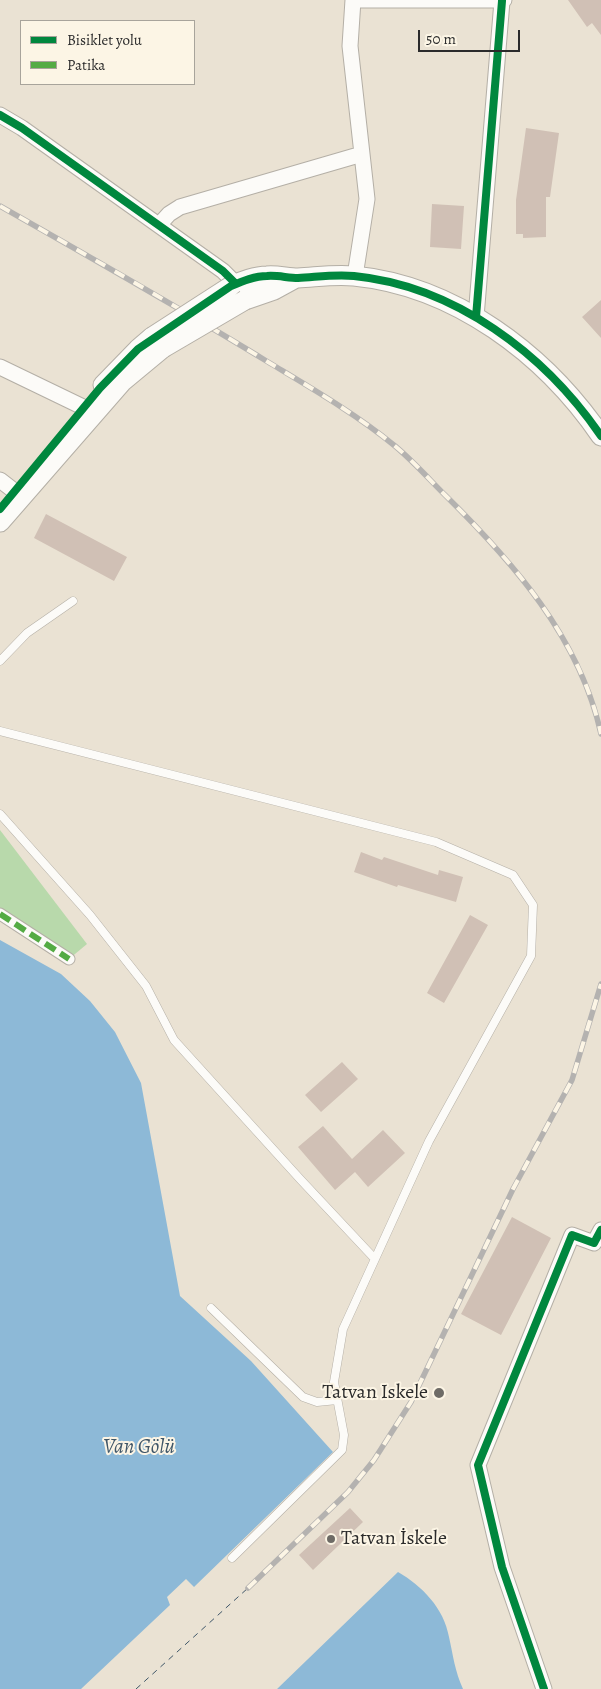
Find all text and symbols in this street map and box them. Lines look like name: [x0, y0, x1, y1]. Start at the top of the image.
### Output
legend: [20, 20, 195, 85]
scale bar: [421, 20, 524, 52]
text: 50 m: [426, 29, 456, 49]
text: Bisiklet yolu: [67, 30, 142, 50]
text: Patika: [67, 55, 105, 75]
place label: Tatvan Iskele: [322, 1381, 428, 1405]
marker: Tatvan Iskele: [432, 1386, 446, 1400]
water label: Van Gölü: [103, 1435, 175, 1461]
place label: Tatvan İskele: [341, 1527, 447, 1551]
marker: Tatvan İskele: [325, 1533, 337, 1545]

